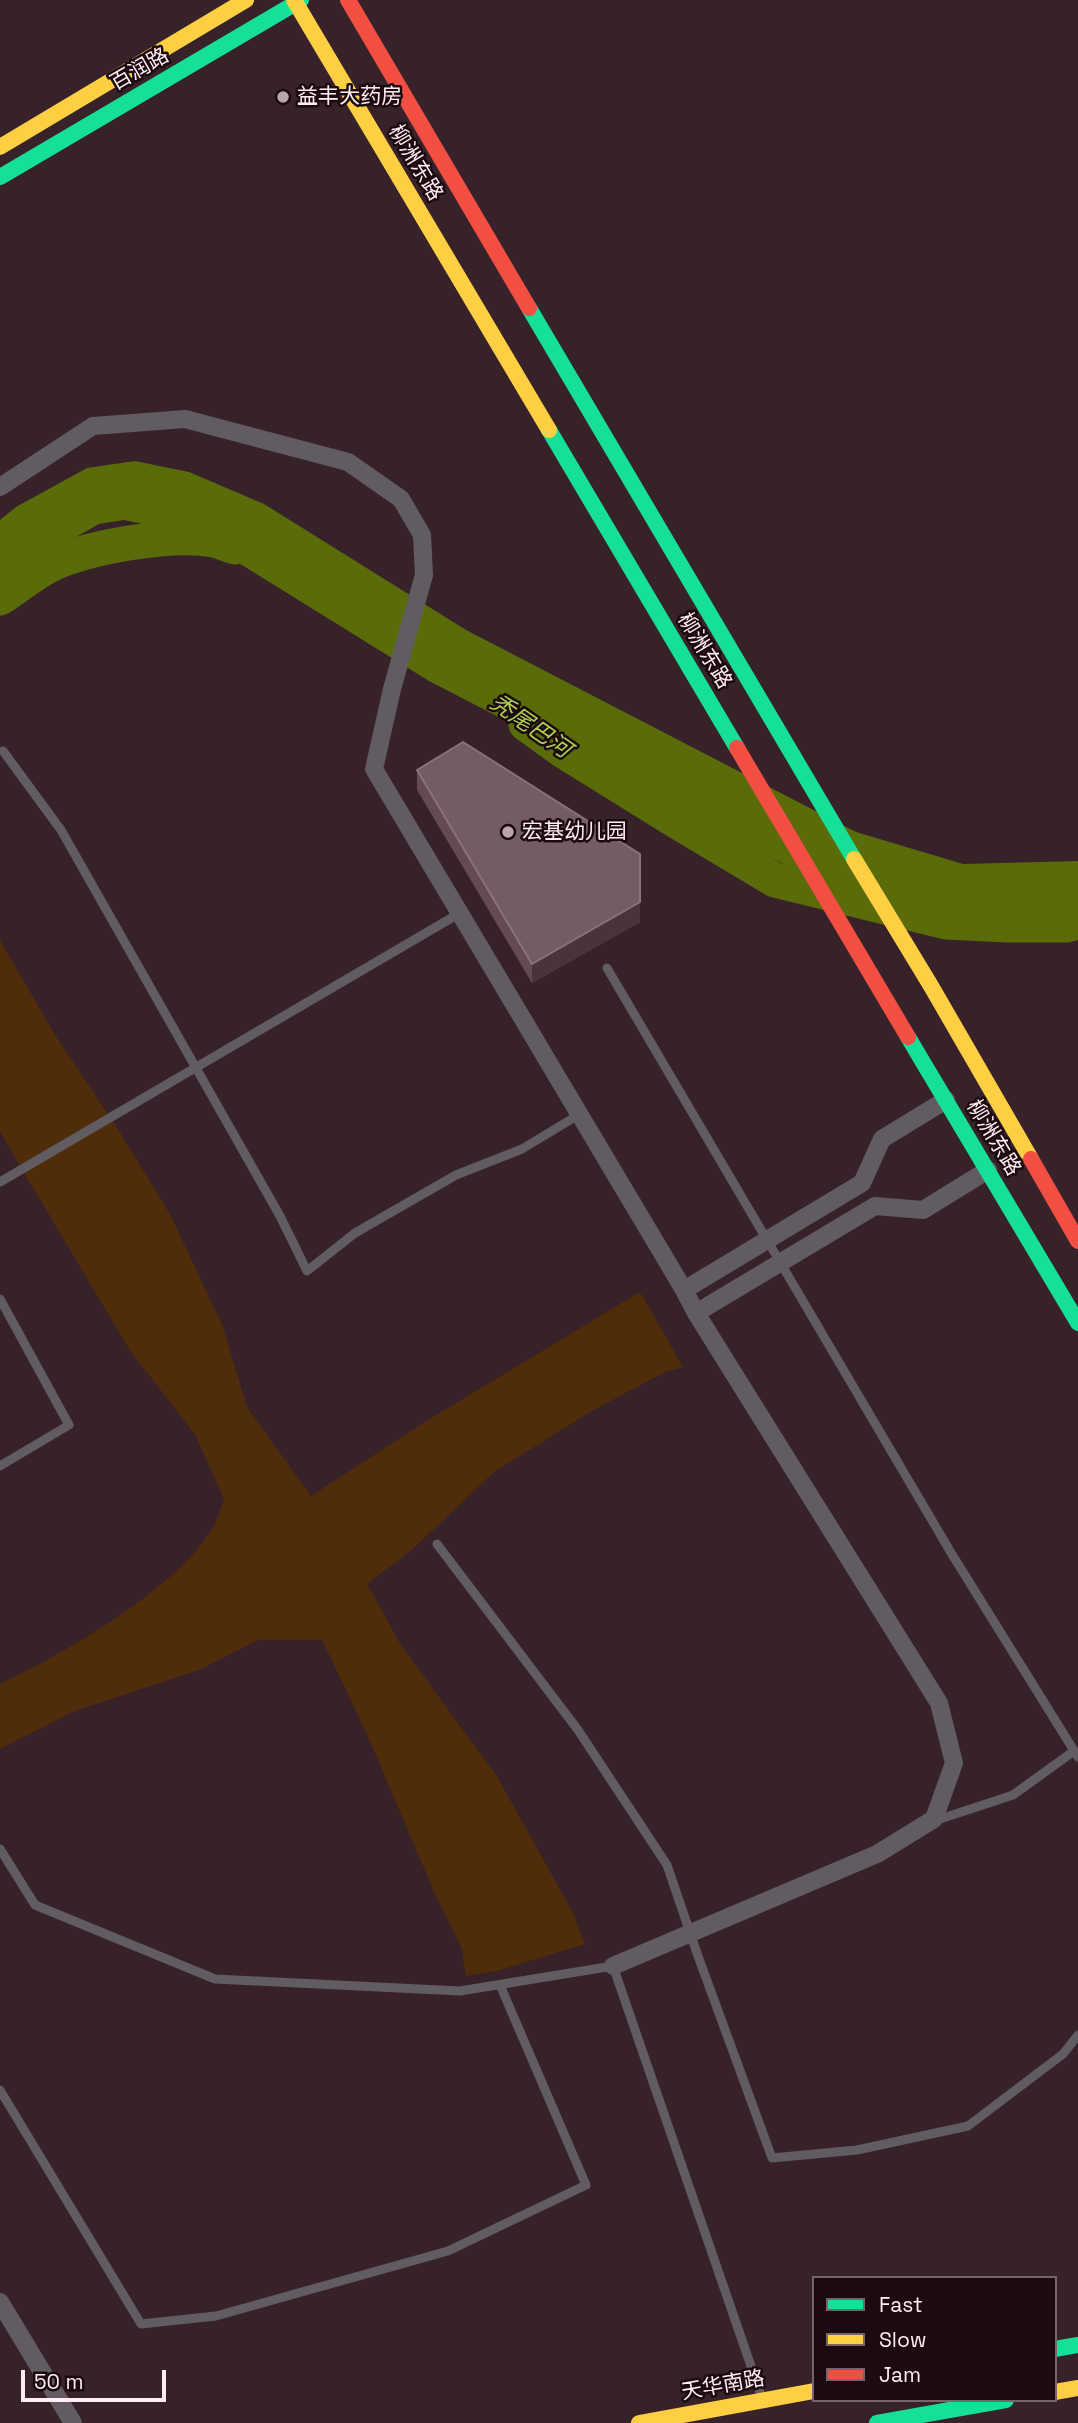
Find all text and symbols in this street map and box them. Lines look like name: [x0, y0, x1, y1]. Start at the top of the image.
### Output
street label: 百润路: [106, 43, 174, 97]
place label: 益丰大药房: [297, 84, 402, 110]
marker: 益丰大药房: [275, 89, 291, 105]
street label: 柳洲东路: [383, 121, 447, 205]
street label: 柳洲东路: [672, 609, 736, 693]
water label: 秃尾巴河: [484, 689, 576, 765]
place label: 宏基幼儿园: [522, 819, 627, 845]
marker: 宏基幼儿园: [500, 824, 516, 840]
street label: 柳洲东路: [961, 1096, 1025, 1180]
legend: [812, 2276, 1057, 2402]
text: Fast: [879, 2291, 923, 2318]
text: Slow: [879, 2326, 927, 2353]
scale bar: [24, 2356, 170, 2400]
text: Jam: [879, 2361, 921, 2388]
street label: 天华南路: [679, 2366, 767, 2406]
text: 50 m: [34, 2368, 84, 2395]

